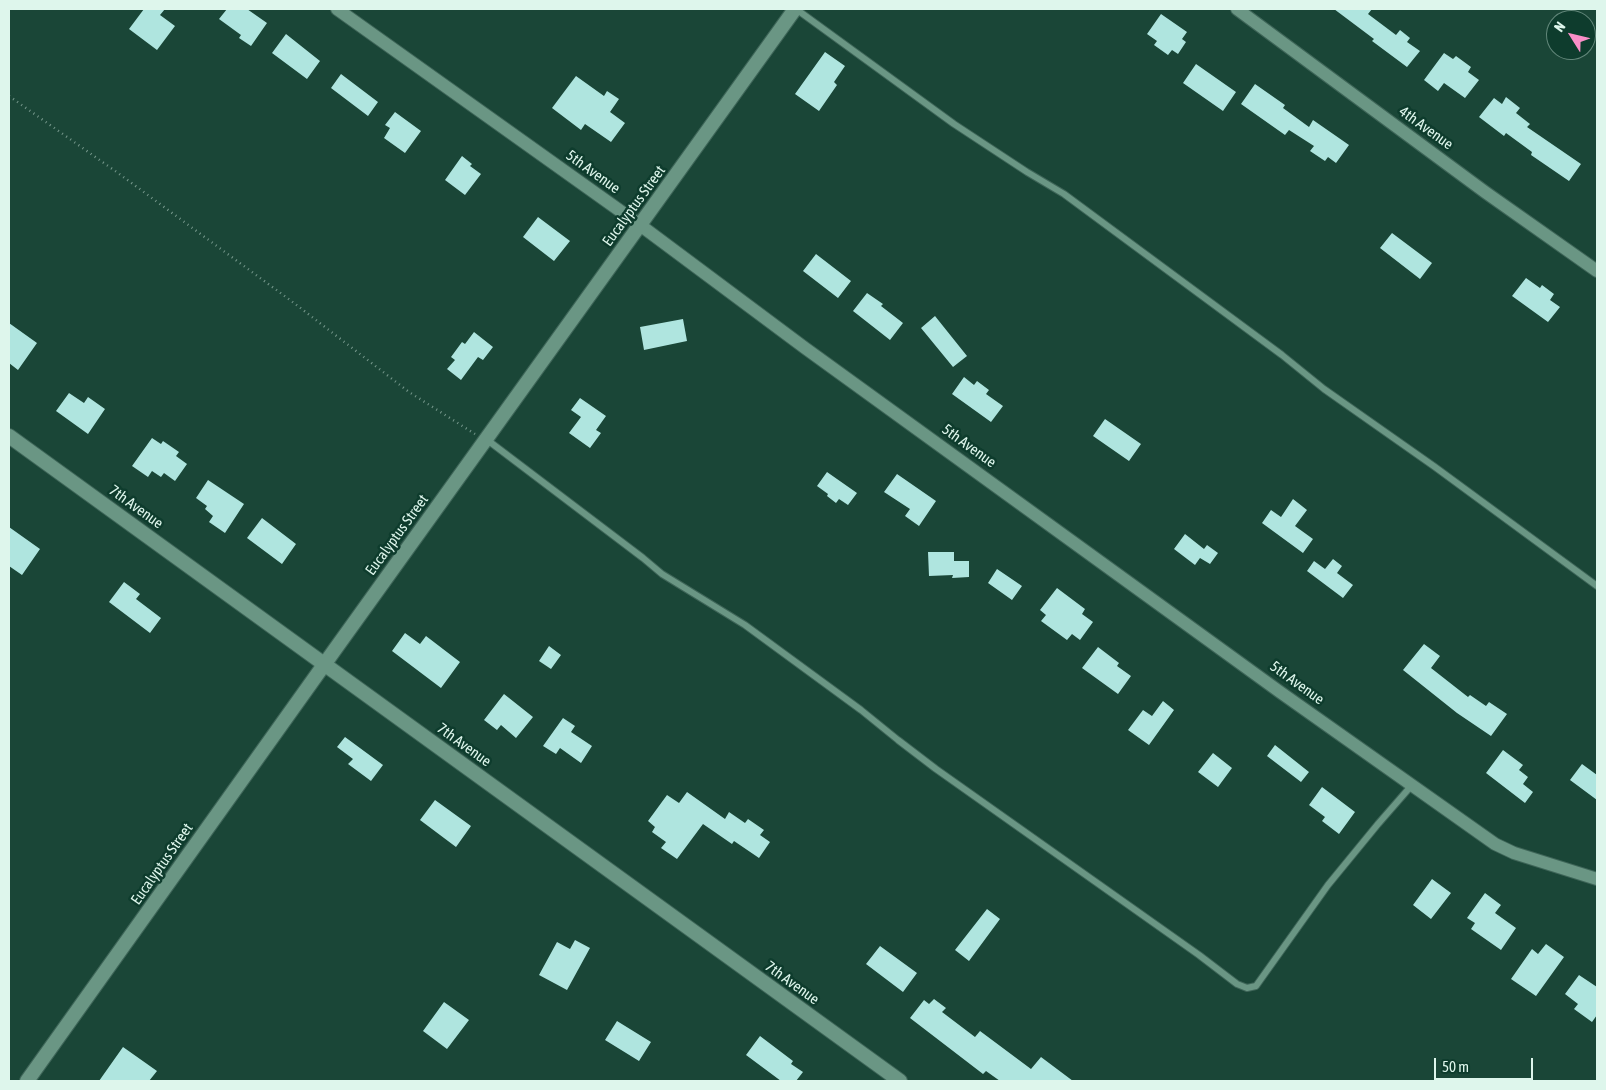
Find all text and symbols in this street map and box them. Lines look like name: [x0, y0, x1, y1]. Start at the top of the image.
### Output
north arrow: [1546, 10, 1596, 60]
text: N: [1551, 19, 1569, 35]
street label: 4th Avenue: [1396, 102, 1456, 154]
street label: 5th Avenue: [563, 146, 623, 198]
street label: Eucalyptus Street: [599, 162, 669, 250]
street label: 5th Avenue: [939, 420, 999, 472]
street label: 7th Avenue: [106, 481, 166, 533]
street label: Eucalyptus Street: [362, 491, 432, 579]
street label: 5th Avenue: [1267, 657, 1327, 709]
street label: 7th Avenue: [434, 719, 494, 771]
street label: Eucalyptus Street: [127, 820, 197, 908]
street label: 7th Avenue: [762, 957, 822, 1009]
scale bar: [1436, 1048, 1535, 1080]
text: 50 m: [1442, 1058, 1469, 1075]

